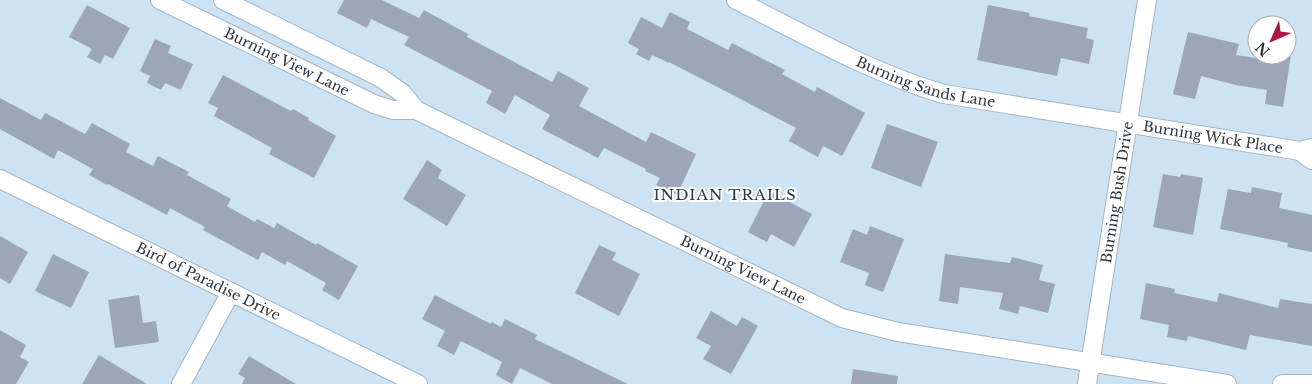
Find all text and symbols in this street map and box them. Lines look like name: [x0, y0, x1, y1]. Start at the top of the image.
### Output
north arrow: [1247, 15, 1297, 65]
street label: Burning View Lane: [221, 24, 352, 100]
text: N: [1252, 38, 1274, 60]
street label: Burning Sands Lane: [853, 53, 997, 111]
street label: Burning Wick Place: [1142, 117, 1284, 157]
street label: Burning Bush Drive: [1097, 120, 1137, 264]
district label: INDIAN TRAILS: [653, 185, 797, 204]
street label: Burning View Lane: [677, 231, 809, 308]
street label: Bird of Paradise Drive: [133, 238, 284, 324]

